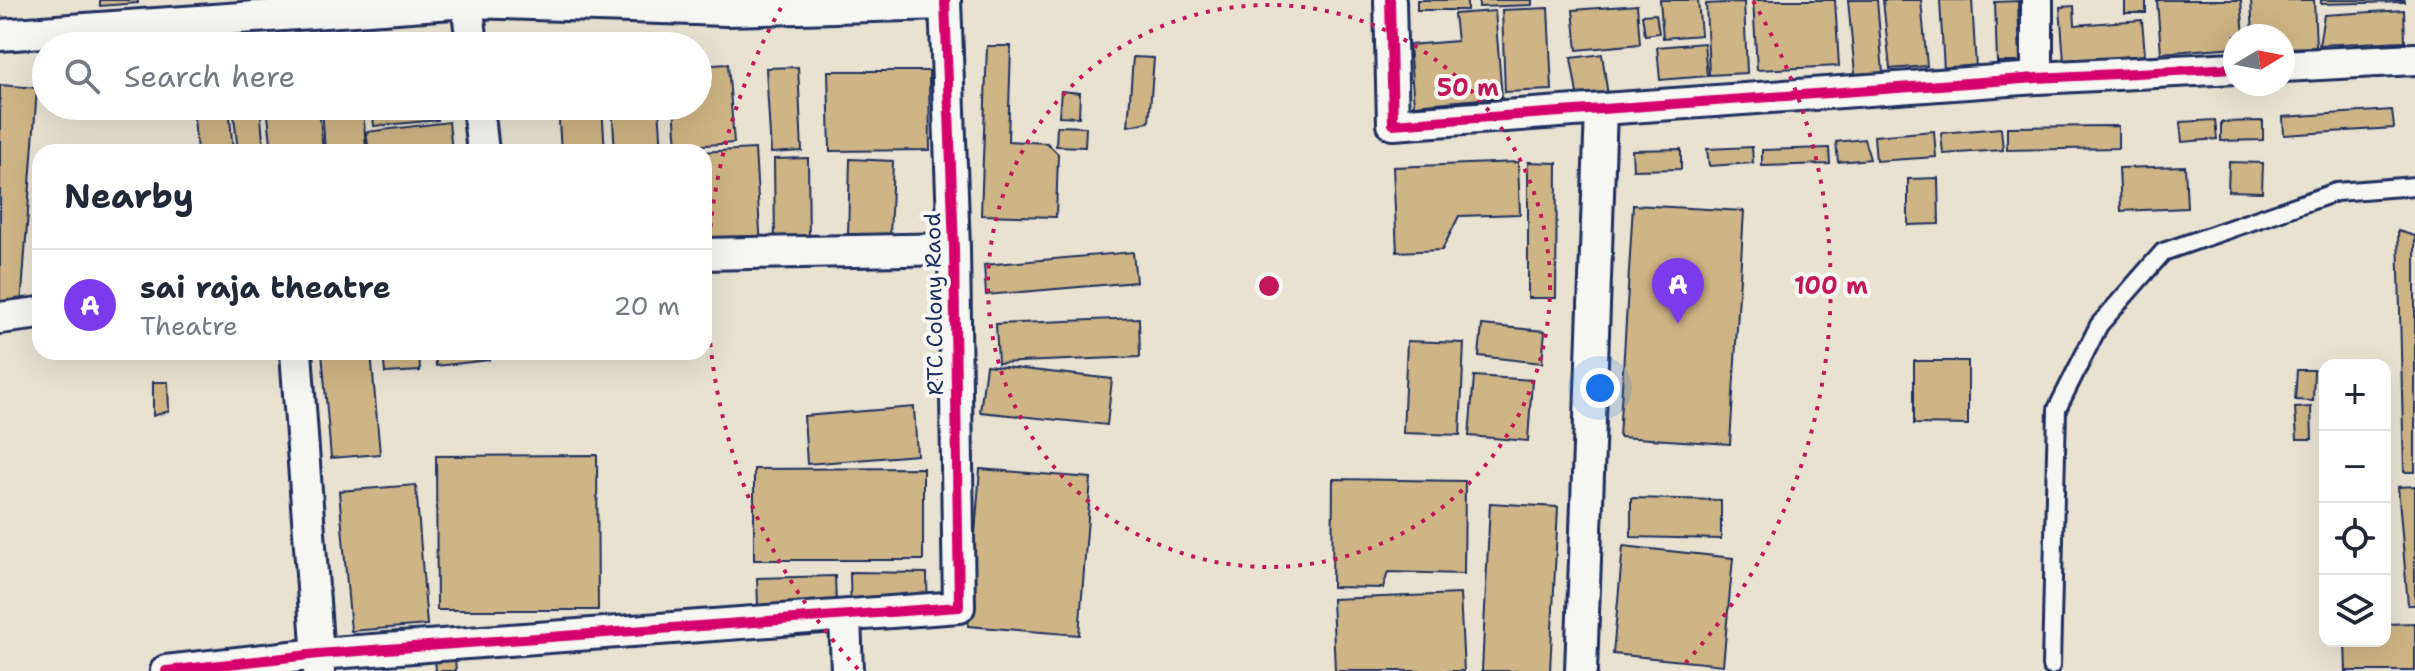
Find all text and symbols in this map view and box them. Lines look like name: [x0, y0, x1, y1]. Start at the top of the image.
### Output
north arrow: [2223, 24, 2295, 96]
search box: [32, 32, 712, 120]
icon: search: [60, 54, 104, 98]
text: Search here: [124, 56, 295, 97]
text: 50 m: [1437, 72, 1499, 104]
text: Nearby: [64, 173, 194, 219]
street label: RTC Colony Raod: [918, 212, 950, 396]
pin: A: [1652, 258, 1704, 324]
text: sai raja theatre: [140, 267, 391, 308]
text: 100 m: [1794, 270, 1868, 302]
centre of rings: [1255, 272, 1283, 300]
text: A: [80, 288, 100, 323]
text: 20 m: [613, 288, 680, 323]
text: Theatre: [140, 308, 238, 343]
map controls: [2319, 359, 2391, 647]
button: +: [2319, 359, 2391, 431]
your location: [1580, 368, 1620, 408]
button: −: [2319, 431, 2391, 503]
button: locate: [2319, 503, 2391, 575]
button: layers: [2319, 575, 2391, 647]

